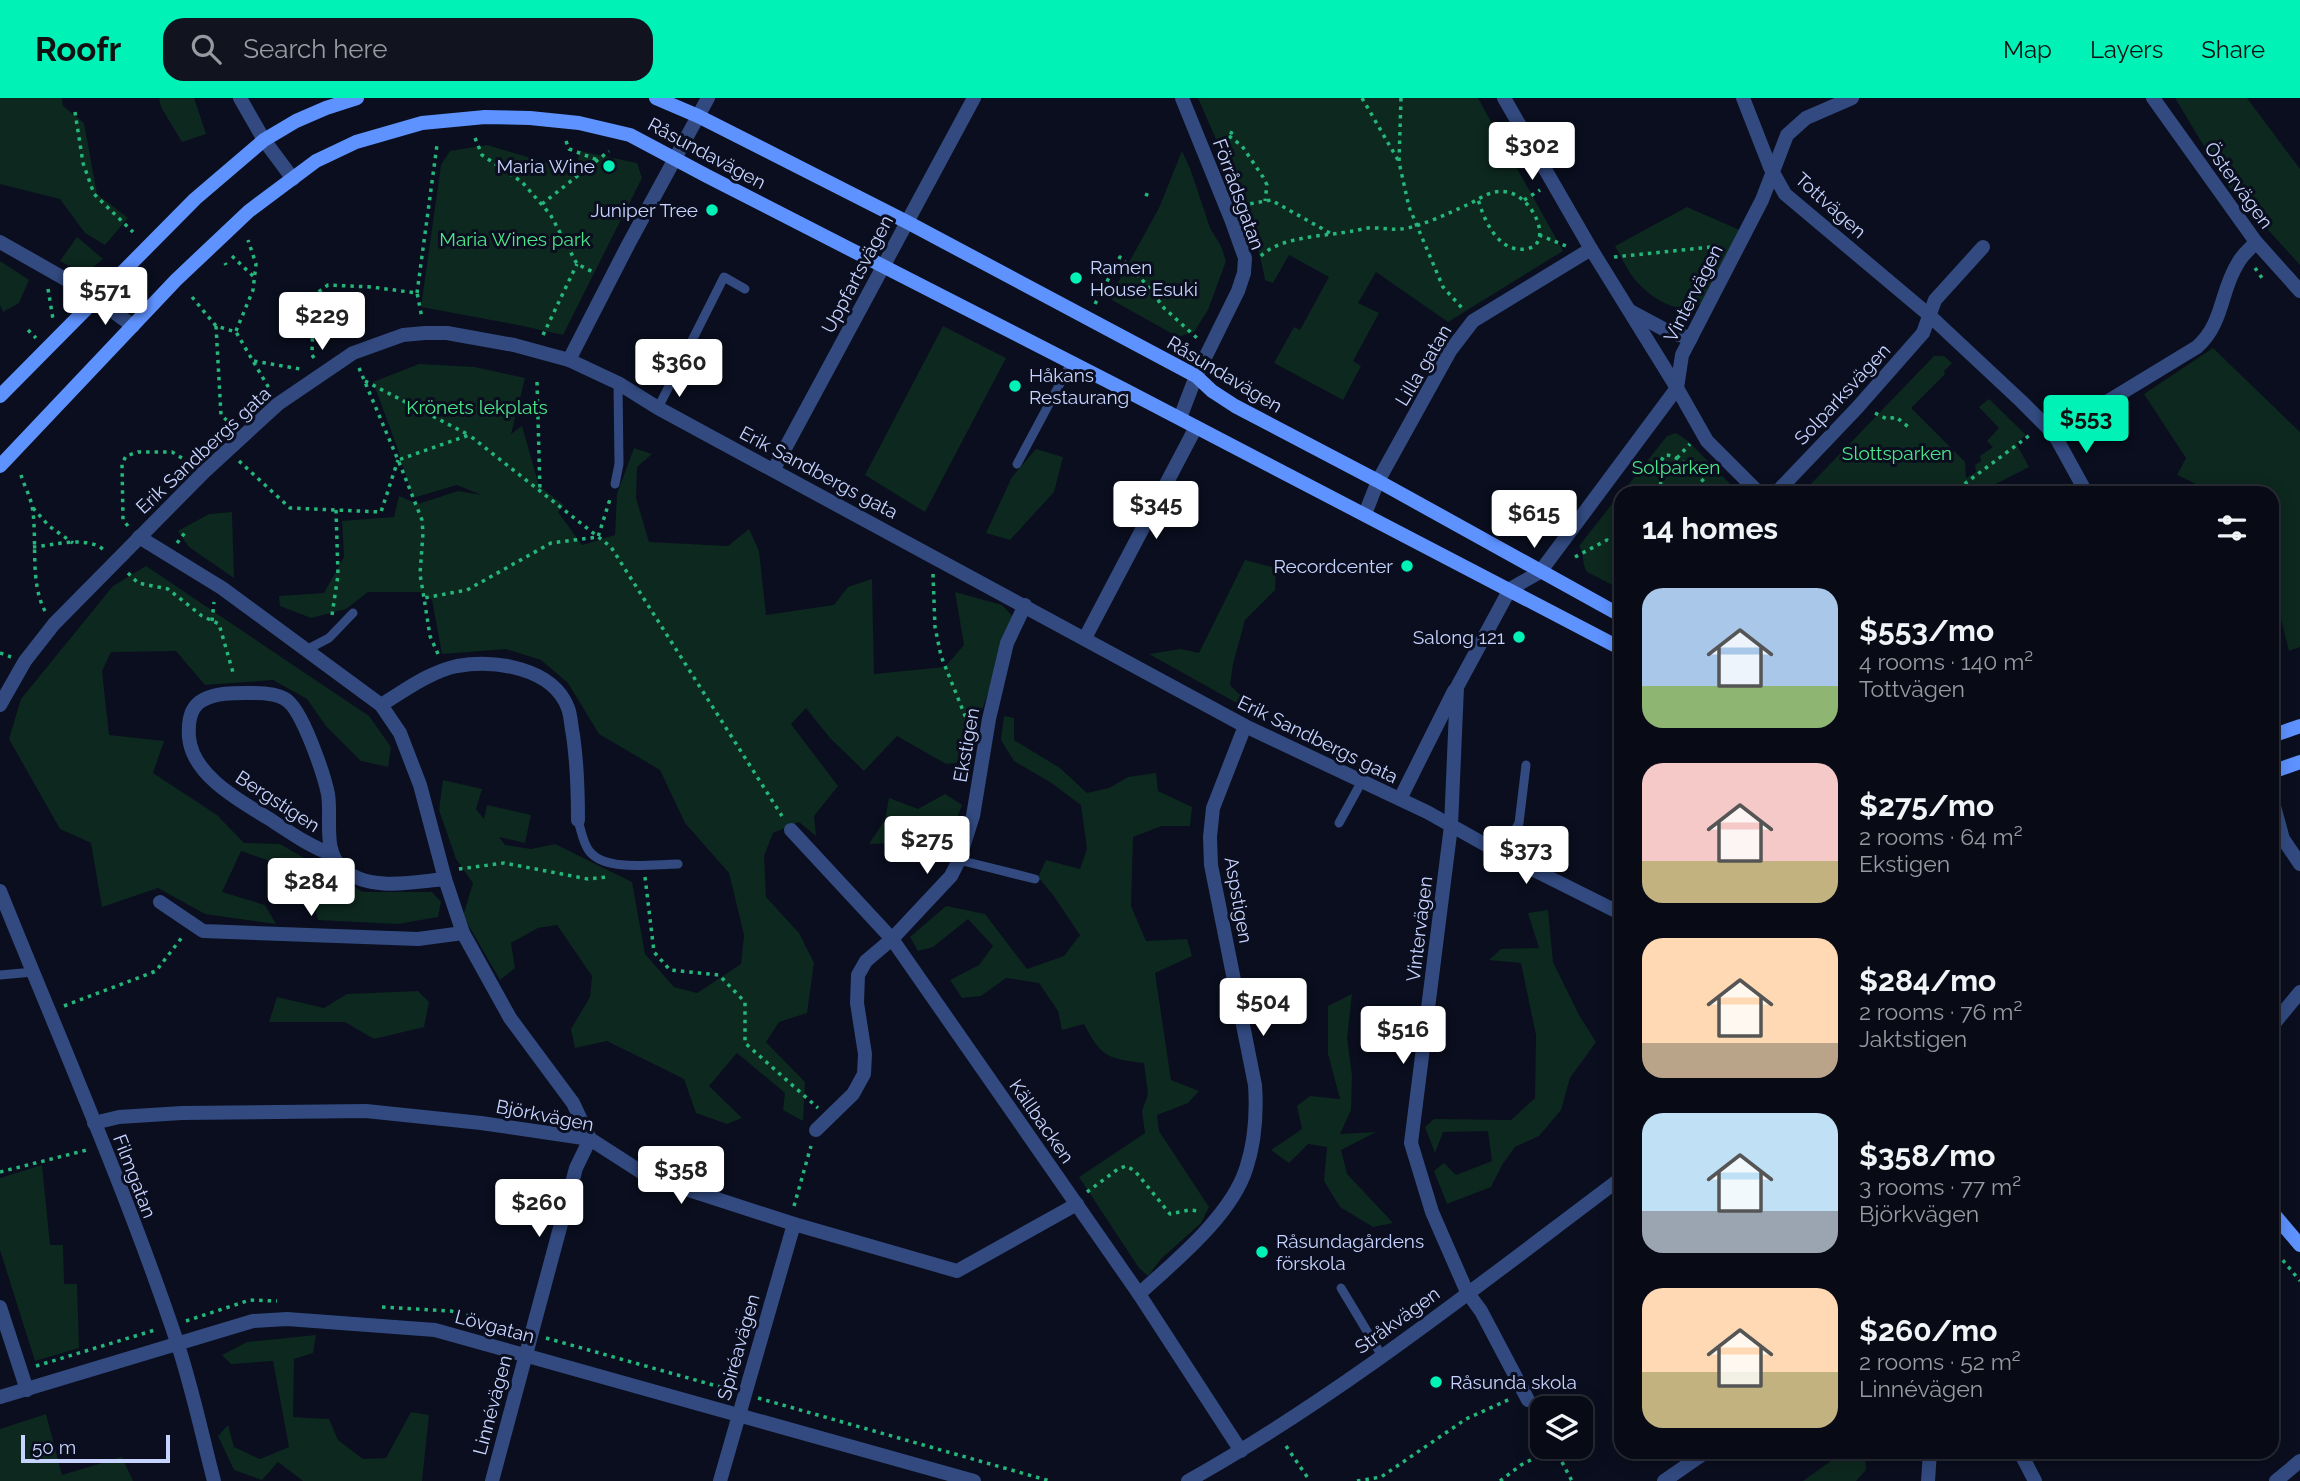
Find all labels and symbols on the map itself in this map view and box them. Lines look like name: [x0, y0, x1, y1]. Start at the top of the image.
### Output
street label: Råsundavägen: [644, 113, 770, 193]
pin: $302: [1491, 122, 1573, 182]
street label: Förrådsgatan: [1209, 136, 1269, 252]
street label: Östervägen: [2200, 137, 2278, 233]
place label: Maria Wine: [496, 155, 595, 177]
marker: Maria Wine: [601, 158, 617, 174]
street label: Tottvägen: [1791, 168, 1871, 242]
place label: Juniper Tree: [591, 199, 698, 221]
marker: Juniper Tree: [704, 202, 720, 218]
street label: Uppfartsvägen: [817, 211, 897, 337]
park label: Maria Wines park: [439, 228, 591, 250]
street label: Vintervägen: [1659, 241, 1727, 345]
place label: Ramen House Esuki: [1090, 256, 1198, 300]
pin: $571: [64, 268, 146, 327]
marker: Ramen House Esuki: [1068, 270, 1084, 286]
pin: $229: [281, 292, 363, 352]
street label: Lilla gatan: [1390, 321, 1456, 409]
street label: Råsundavägen: [1164, 331, 1286, 417]
street label: Solparksvägen: [1790, 339, 1894, 449]
pin: $360: [638, 340, 720, 399]
place label: Håkans Restaurang: [1029, 364, 1129, 408]
marker: Håkans Restaurang: [1007, 378, 1023, 394]
street label: Erik Sandbergs gata: [131, 382, 275, 518]
park label: Krönets lekplats: [406, 396, 548, 418]
pin: $553: [2045, 396, 2127, 455]
street label: Erik Sandbergs gata: [736, 421, 902, 523]
park label: Slottsparken: [1842, 442, 1952, 464]
park label: Solparken: [1632, 456, 1720, 478]
pin: $345: [1115, 482, 1197, 541]
pin: $615: [1493, 490, 1575, 550]
place label: Recordcenter: [1273, 555, 1393, 577]
marker: Recordcenter: [1399, 558, 1415, 574]
place label: Salong 121: [1413, 626, 1505, 648]
marker: Salong 121: [1511, 629, 1527, 645]
street label: Erik Sandbergs gata: [1234, 691, 1402, 787]
street label: Ekstigen: [949, 706, 983, 784]
street label: Bergstigen: [232, 766, 324, 836]
pin: $275: [886, 816, 968, 876]
pin: $373: [1485, 826, 1567, 886]
street label: Aspstigen: [1221, 855, 1257, 945]
pin: $284: [270, 858, 352, 918]
street label: Vintervägen: [1402, 875, 1436, 983]
pin: $504: [1222, 978, 1304, 1038]
pin: $516: [1362, 1006, 1444, 1066]
street label: Källbacken: [1005, 1075, 1079, 1167]
street label: Björkvägen: [494, 1095, 596, 1135]
street label: Filmgatan: [109, 1131, 161, 1221]
pin: $358: [640, 1146, 722, 1206]
pin: $260: [498, 1180, 580, 1239]
place label: Råsundagårdens förskola: [1276, 1230, 1424, 1274]
marker: Råsundagårdens förskola: [1254, 1244, 1270, 1260]
street label: Stråkvägen: [1350, 1282, 1444, 1358]
street label: Spiréavägen: [712, 1291, 764, 1403]
street label: Lövgatan: [453, 1305, 537, 1347]
street label: Linnévägen: [468, 1353, 516, 1457]
place label: Råsunda skola: [1450, 1371, 1577, 1393]
marker: Råsunda skola: [1428, 1374, 1444, 1390]
scale bar: [21, 1432, 170, 1464]

